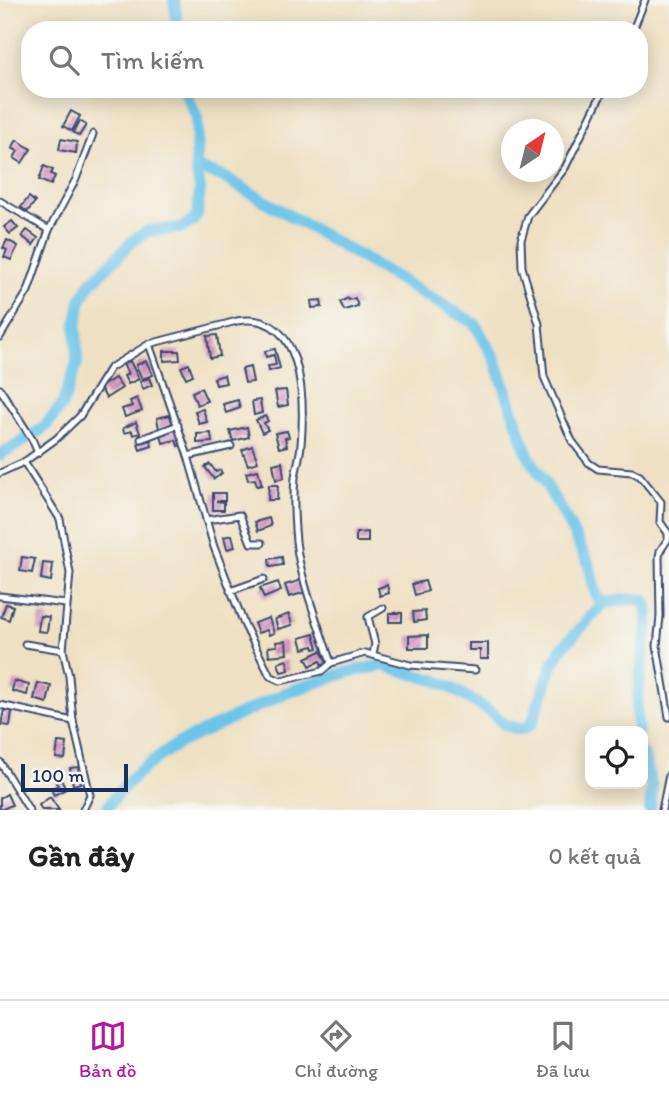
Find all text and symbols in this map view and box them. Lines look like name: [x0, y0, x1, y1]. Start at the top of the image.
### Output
search box: [21, 21, 648, 98]
icon: search: [45, 41, 83, 79]
text: Tìm kiếm: [101, 44, 204, 76]
north arrow: [501, 119, 564, 182]
map controls: [585, 726, 648, 789]
button: locate: [585, 726, 648, 789]
scale bar: [21, 761, 128, 793]
text: 100 m: [32, 764, 84, 787]
text: Gần đây: [28, 837, 134, 874]
text: 0 kết quả: [549, 842, 641, 870]
tab: Bản đồ: [79, 1017, 136, 1082]
tab: Chỉ đường: [294, 1017, 378, 1082]
tab: Đã lưu: [536, 1017, 590, 1082]

